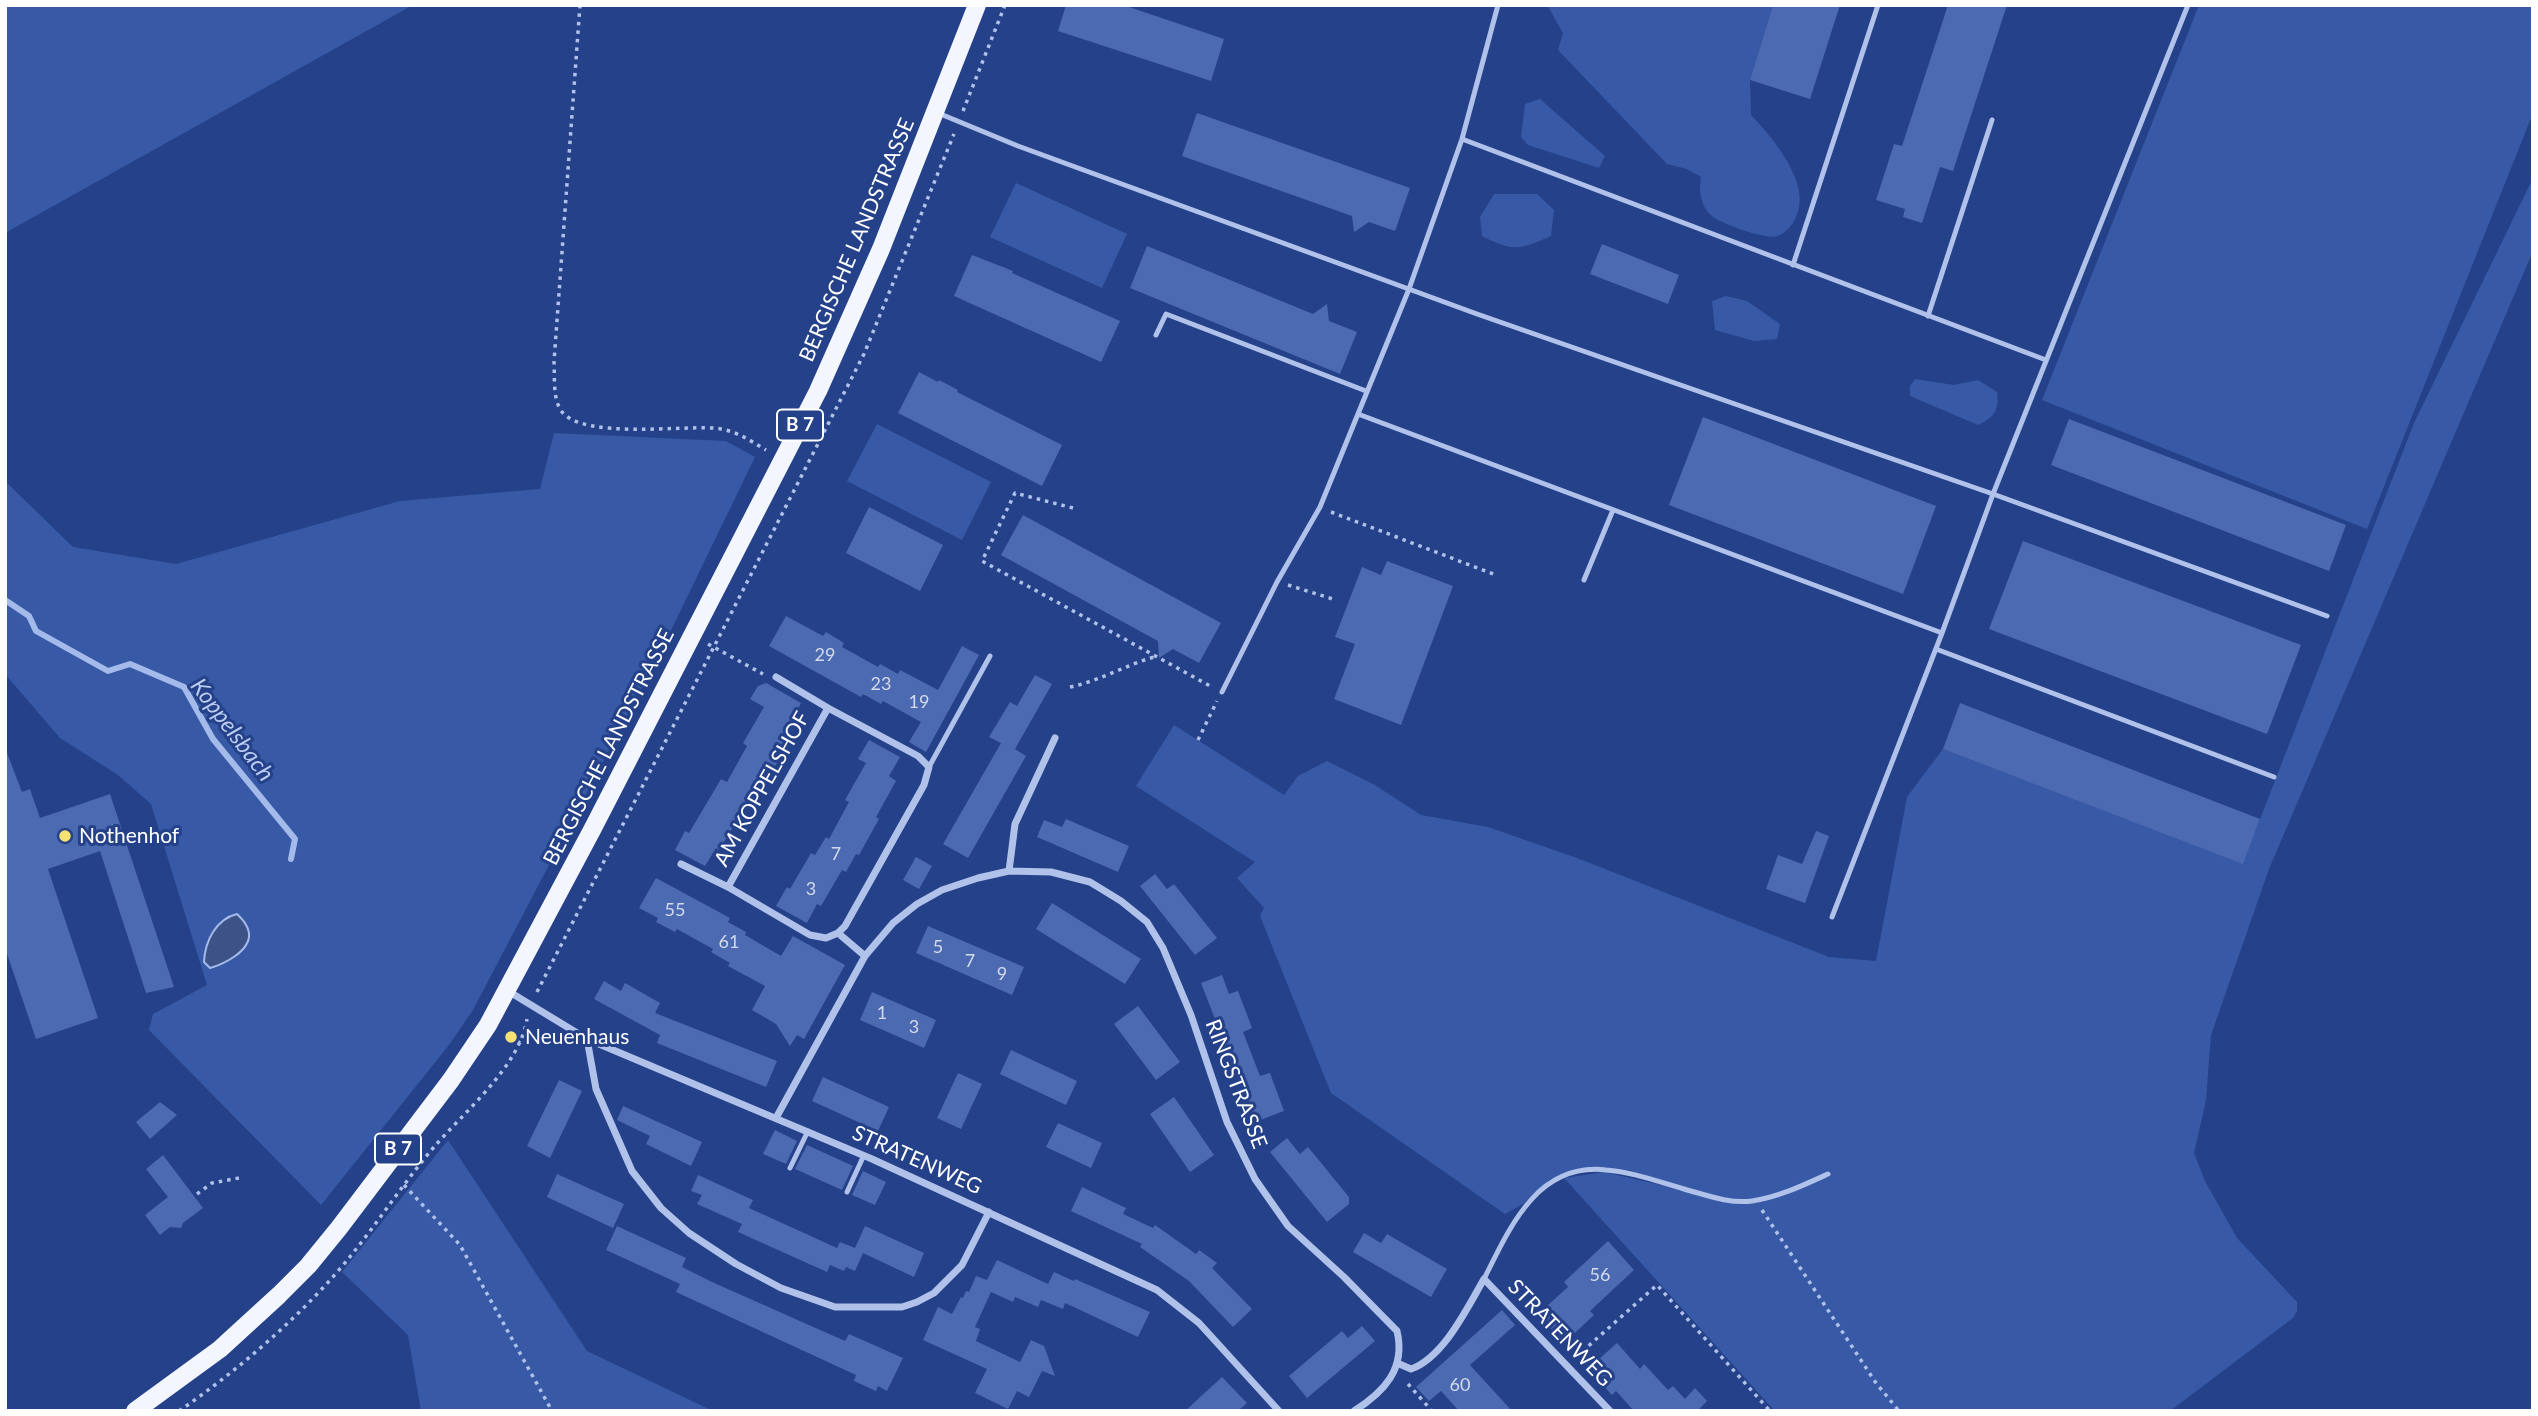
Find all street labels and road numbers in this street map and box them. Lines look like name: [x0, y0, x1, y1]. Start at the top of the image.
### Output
street label: BERGISCHE LANDSTRASSE: [794, 115, 920, 365]
road number: B 7: [777, 410, 823, 440]
street label: BERGISCHE LANDSTRASSE: [538, 625, 680, 869]
street label: AM KOPPELSHOF: [709, 707, 815, 871]
street label: RINGSTRASSE: [1200, 1016, 1272, 1152]
street label: STRATENWEG: [848, 1120, 986, 1200]
road number: B 7: [375, 1134, 421, 1164]
street label: STRATENWEG: [1503, 1274, 1617, 1392]

